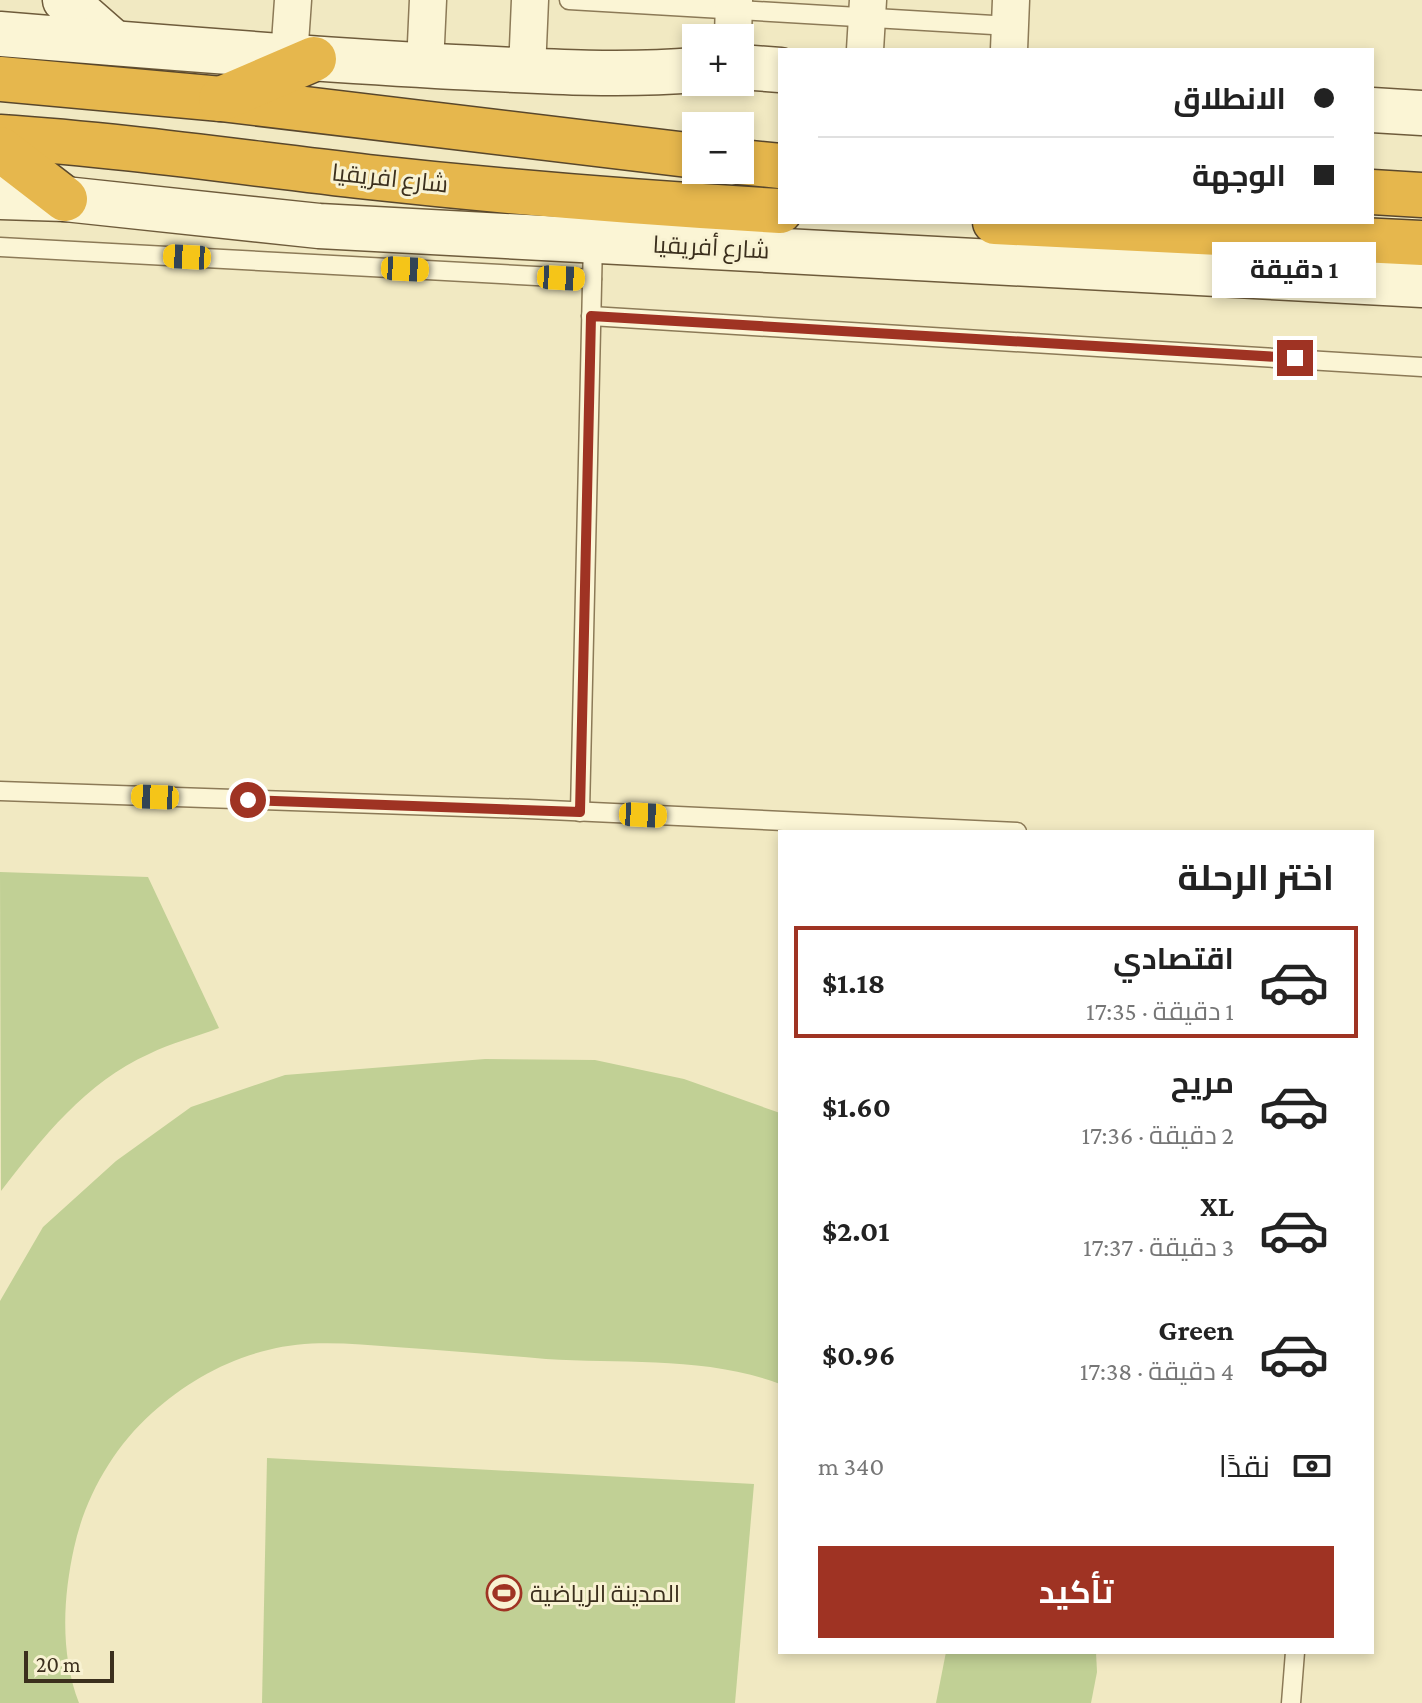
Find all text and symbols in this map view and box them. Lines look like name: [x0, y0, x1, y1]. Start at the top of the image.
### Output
map controls: [682, 24, 754, 184]
button: +: [682, 24, 754, 96]
text: الانطلاق: [1173, 82, 1286, 115]
button: −: [682, 112, 754, 184]
street label: شارع افريقيا: [330, 158, 450, 201]
text: الوجهة: [1192, 159, 1286, 192]
street label: شارع أفريقيا: [652, 228, 770, 267]
callout: 1 دقيقة: [1213, 242, 1377, 298]
car: [162, 244, 212, 270]
text: 1 دقيقة: [1250, 255, 1338, 284]
car: [380, 256, 430, 282]
car: [536, 265, 586, 291]
route end: [1277, 340, 1313, 376]
route start: [230, 782, 266, 818]
car: [131, 784, 179, 810]
car: [618, 802, 668, 828]
text: اختر الرحلة: [1177, 858, 1334, 898]
text: اقتصادي: [1113, 942, 1234, 975]
icon: car: [1258, 946, 1330, 1018]
text: $1.18: [822, 966, 885, 999]
text: 1 دقيقة · 17:35: [1086, 997, 1234, 1026]
text: مريح: [1171, 1066, 1234, 1099]
icon: car: [1258, 1070, 1330, 1142]
text: $1.60: [822, 1090, 891, 1123]
text: 2 دقيقة · 17:36: [1081, 1121, 1234, 1150]
text: XL: [1200, 1189, 1234, 1222]
icon: car: [1258, 1194, 1330, 1266]
text: $2.01: [822, 1214, 889, 1247]
text: 3 دقيقة · 17:37: [1083, 1233, 1234, 1262]
text: Green: [1158, 1313, 1234, 1346]
icon: car: [1258, 1318, 1330, 1390]
text: $0.96: [822, 1338, 895, 1371]
text: 4 دقيقة · 17:38: [1080, 1357, 1234, 1386]
icon: cash: [1290, 1444, 1334, 1488]
text: نقدًا: [1219, 1450, 1270, 1483]
text: 340 m: [818, 1452, 884, 1481]
button: تأكيد: [818, 1546, 1334, 1638]
sports icon: المدينة الرياضية: [485, 1574, 523, 1612]
place label: المدينة الرياضية: [530, 1580, 680, 1607]
scale bar: [24, 1647, 114, 1683]
text: 20 m: [36, 1652, 81, 1677]

